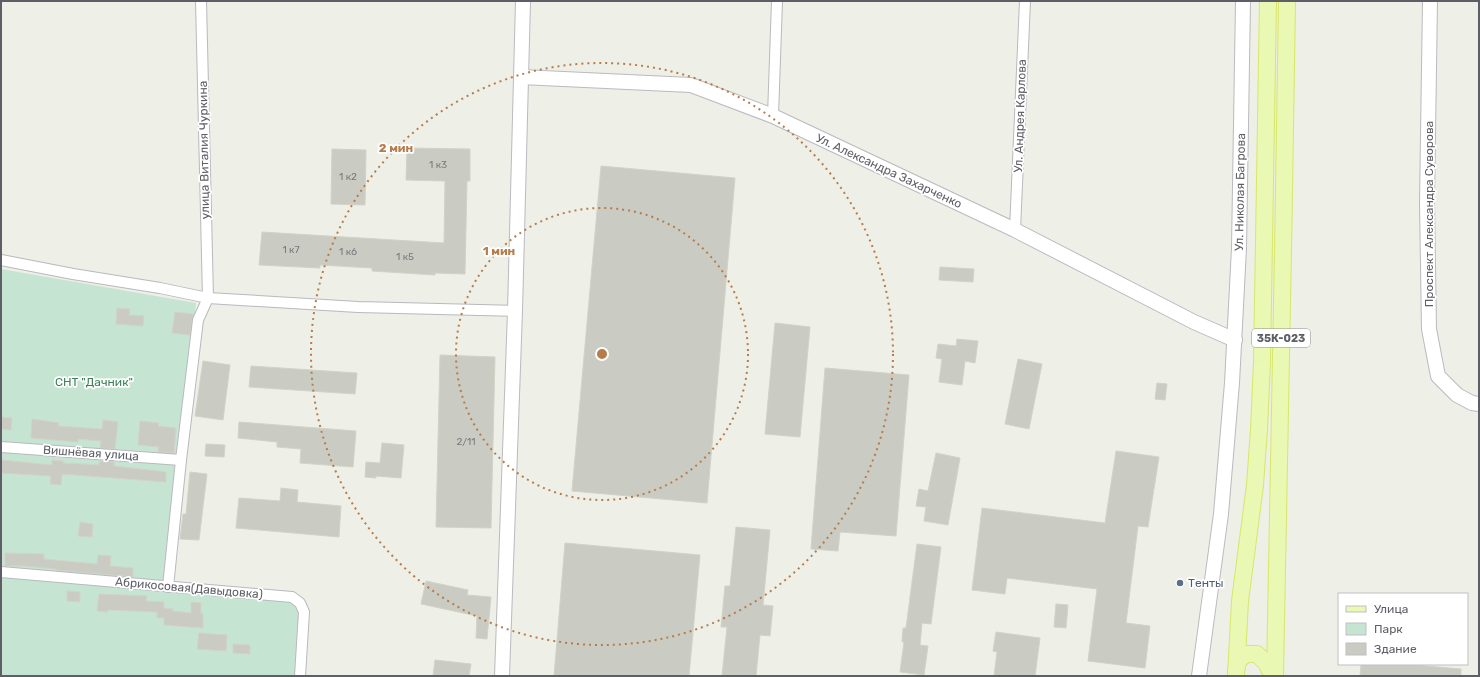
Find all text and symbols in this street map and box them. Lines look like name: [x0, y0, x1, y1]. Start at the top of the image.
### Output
street label: Ул. Андрея Карлова: [1011, 59, 1029, 173]
street label: улица Виталия Чуркина: [196, 81, 212, 219]
street label: Проспект Александра Суворова: [1422, 121, 1436, 307]
street label: Ул. Александра Захарченко: [814, 131, 964, 211]
street label: Ул. Николая Багрова: [1232, 133, 1248, 251]
text: 2 мин: [379, 141, 413, 155]
house number: 1 к3: [429, 159, 447, 171]
house number: 1 к2: [339, 171, 357, 183]
house number: 1 к7: [282, 244, 300, 256]
text: 1 мин: [483, 244, 515, 258]
house number: 1 к6: [339, 246, 357, 258]
house number: 1 к5: [396, 251, 414, 263]
road number: 35К-023: [1252, 329, 1310, 347]
centre of rings: [595, 347, 609, 361]
park label: СНТ "Дачник": [55, 375, 133, 389]
house number: 2/11: [456, 436, 476, 448]
street label: Вишнёвая улица: [43, 443, 139, 463]
street label: Абрикосовая(Давыдовка): [115, 575, 263, 601]
place label: Тенты: [1188, 576, 1224, 590]
marker: Тенты: [1175, 578, 1185, 588]
legend: [1338, 593, 1468, 665]
text: Улица: [1374, 602, 1408, 616]
text: Парк: [1374, 622, 1403, 636]
text: Здание: [1374, 642, 1417, 656]

